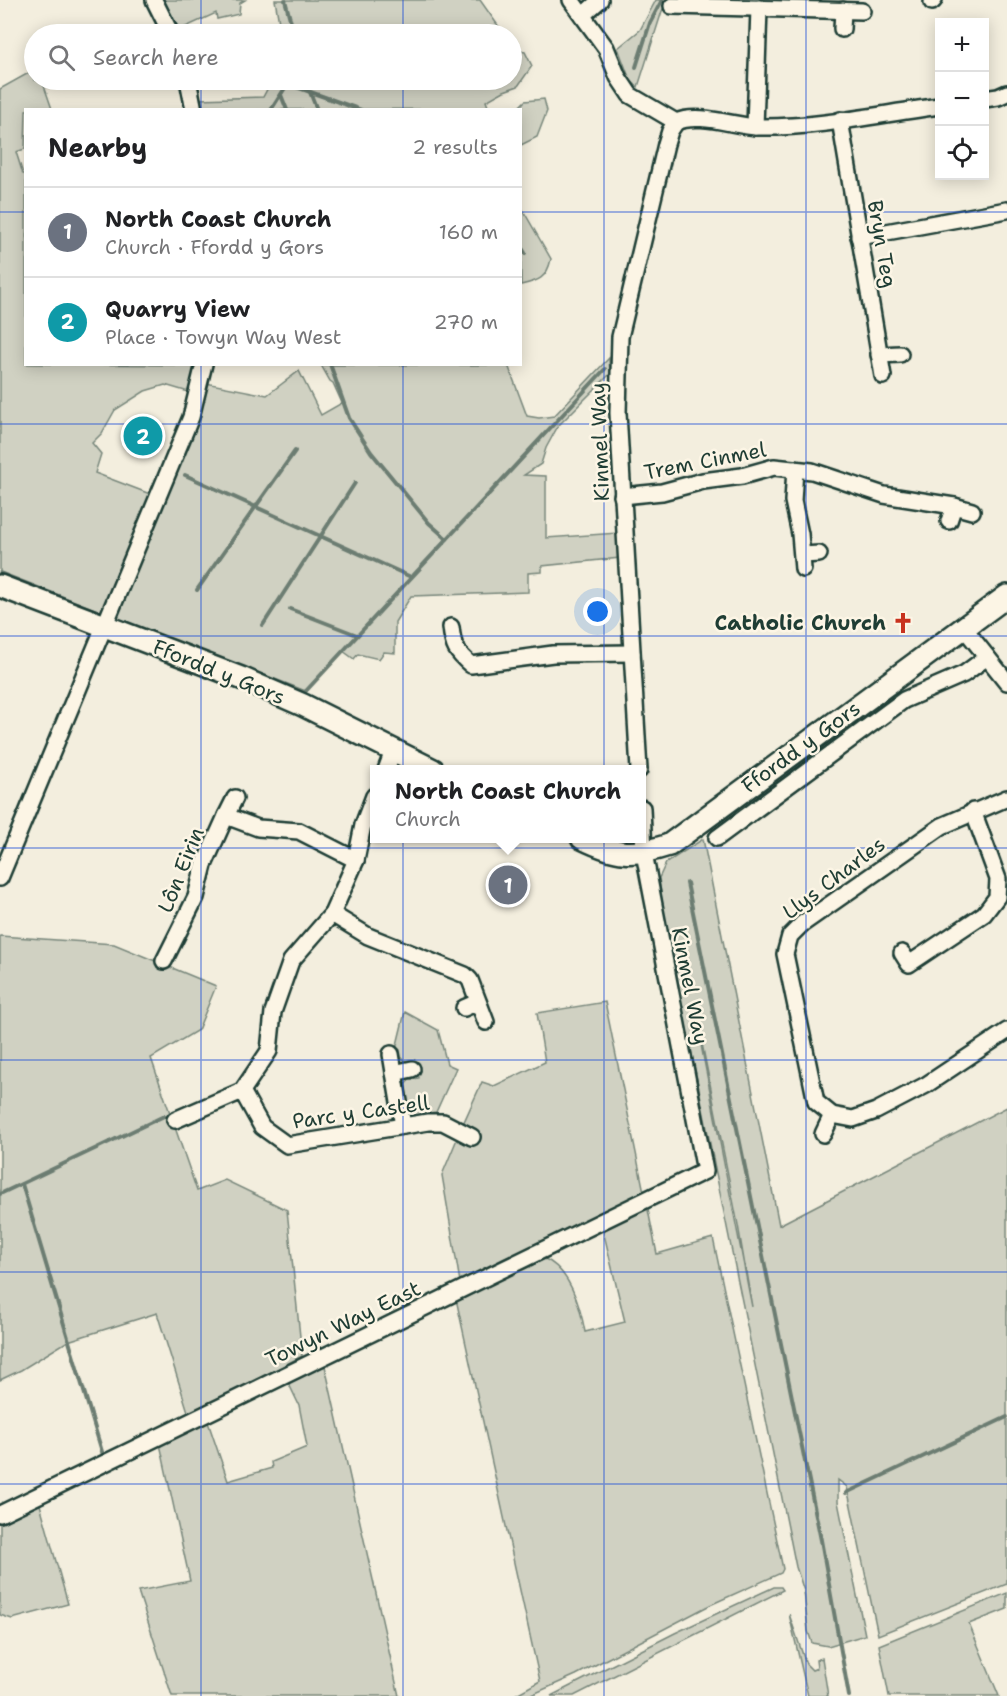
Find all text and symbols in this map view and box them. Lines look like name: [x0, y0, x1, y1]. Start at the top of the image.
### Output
map controls: [935, 18, 989, 180]
button: +: [935, 18, 989, 72]
search box: [24, 24, 522, 90]
icon: search: [45, 41, 78, 74]
text: Search here: [93, 43, 219, 72]
button: −: [935, 72, 989, 126]
button: locate: [935, 126, 989, 180]
text: Nearby: [48, 130, 147, 165]
text: 2 results: [412, 134, 498, 160]
street label: Bryn Teg: [861, 198, 903, 290]
text: North Coast Church: [105, 205, 332, 234]
text: 1: [63, 219, 72, 245]
text: 160 m: [439, 219, 498, 245]
text: Church · Ffordd y Gors: [105, 234, 324, 260]
text: Quarry View: [105, 295, 250, 324]
text: 2: [61, 309, 75, 335]
text: 270 m: [434, 309, 498, 335]
text: Place · Towyn Way West: [105, 324, 342, 350]
street label: Kinmel Way: [584, 382, 616, 502]
pin: 2: [124, 414, 162, 458]
street label: Trem Cinmel: [641, 435, 769, 487]
your location: [583, 597, 612, 626]
place label: Catholic Church: [714, 609, 886, 637]
church icon: Catholic Church: [891, 611, 915, 635]
street label: Ffordd y Gors: [149, 633, 289, 711]
street label: Ffordd y Gors: [736, 694, 866, 800]
popup: [370, 765, 646, 843]
text: North Coast Church: [395, 777, 621, 806]
text: Church: [395, 806, 461, 832]
street label: Lôn Eirin: [151, 823, 211, 917]
street label: Llys Charles: [777, 830, 891, 926]
pin: 1: [488, 862, 528, 908]
street label: Kinmel Way: [665, 925, 715, 1047]
street label: Parc y Castell: [291, 1088, 432, 1135]
street label: Towyn Way East: [261, 1274, 425, 1374]

